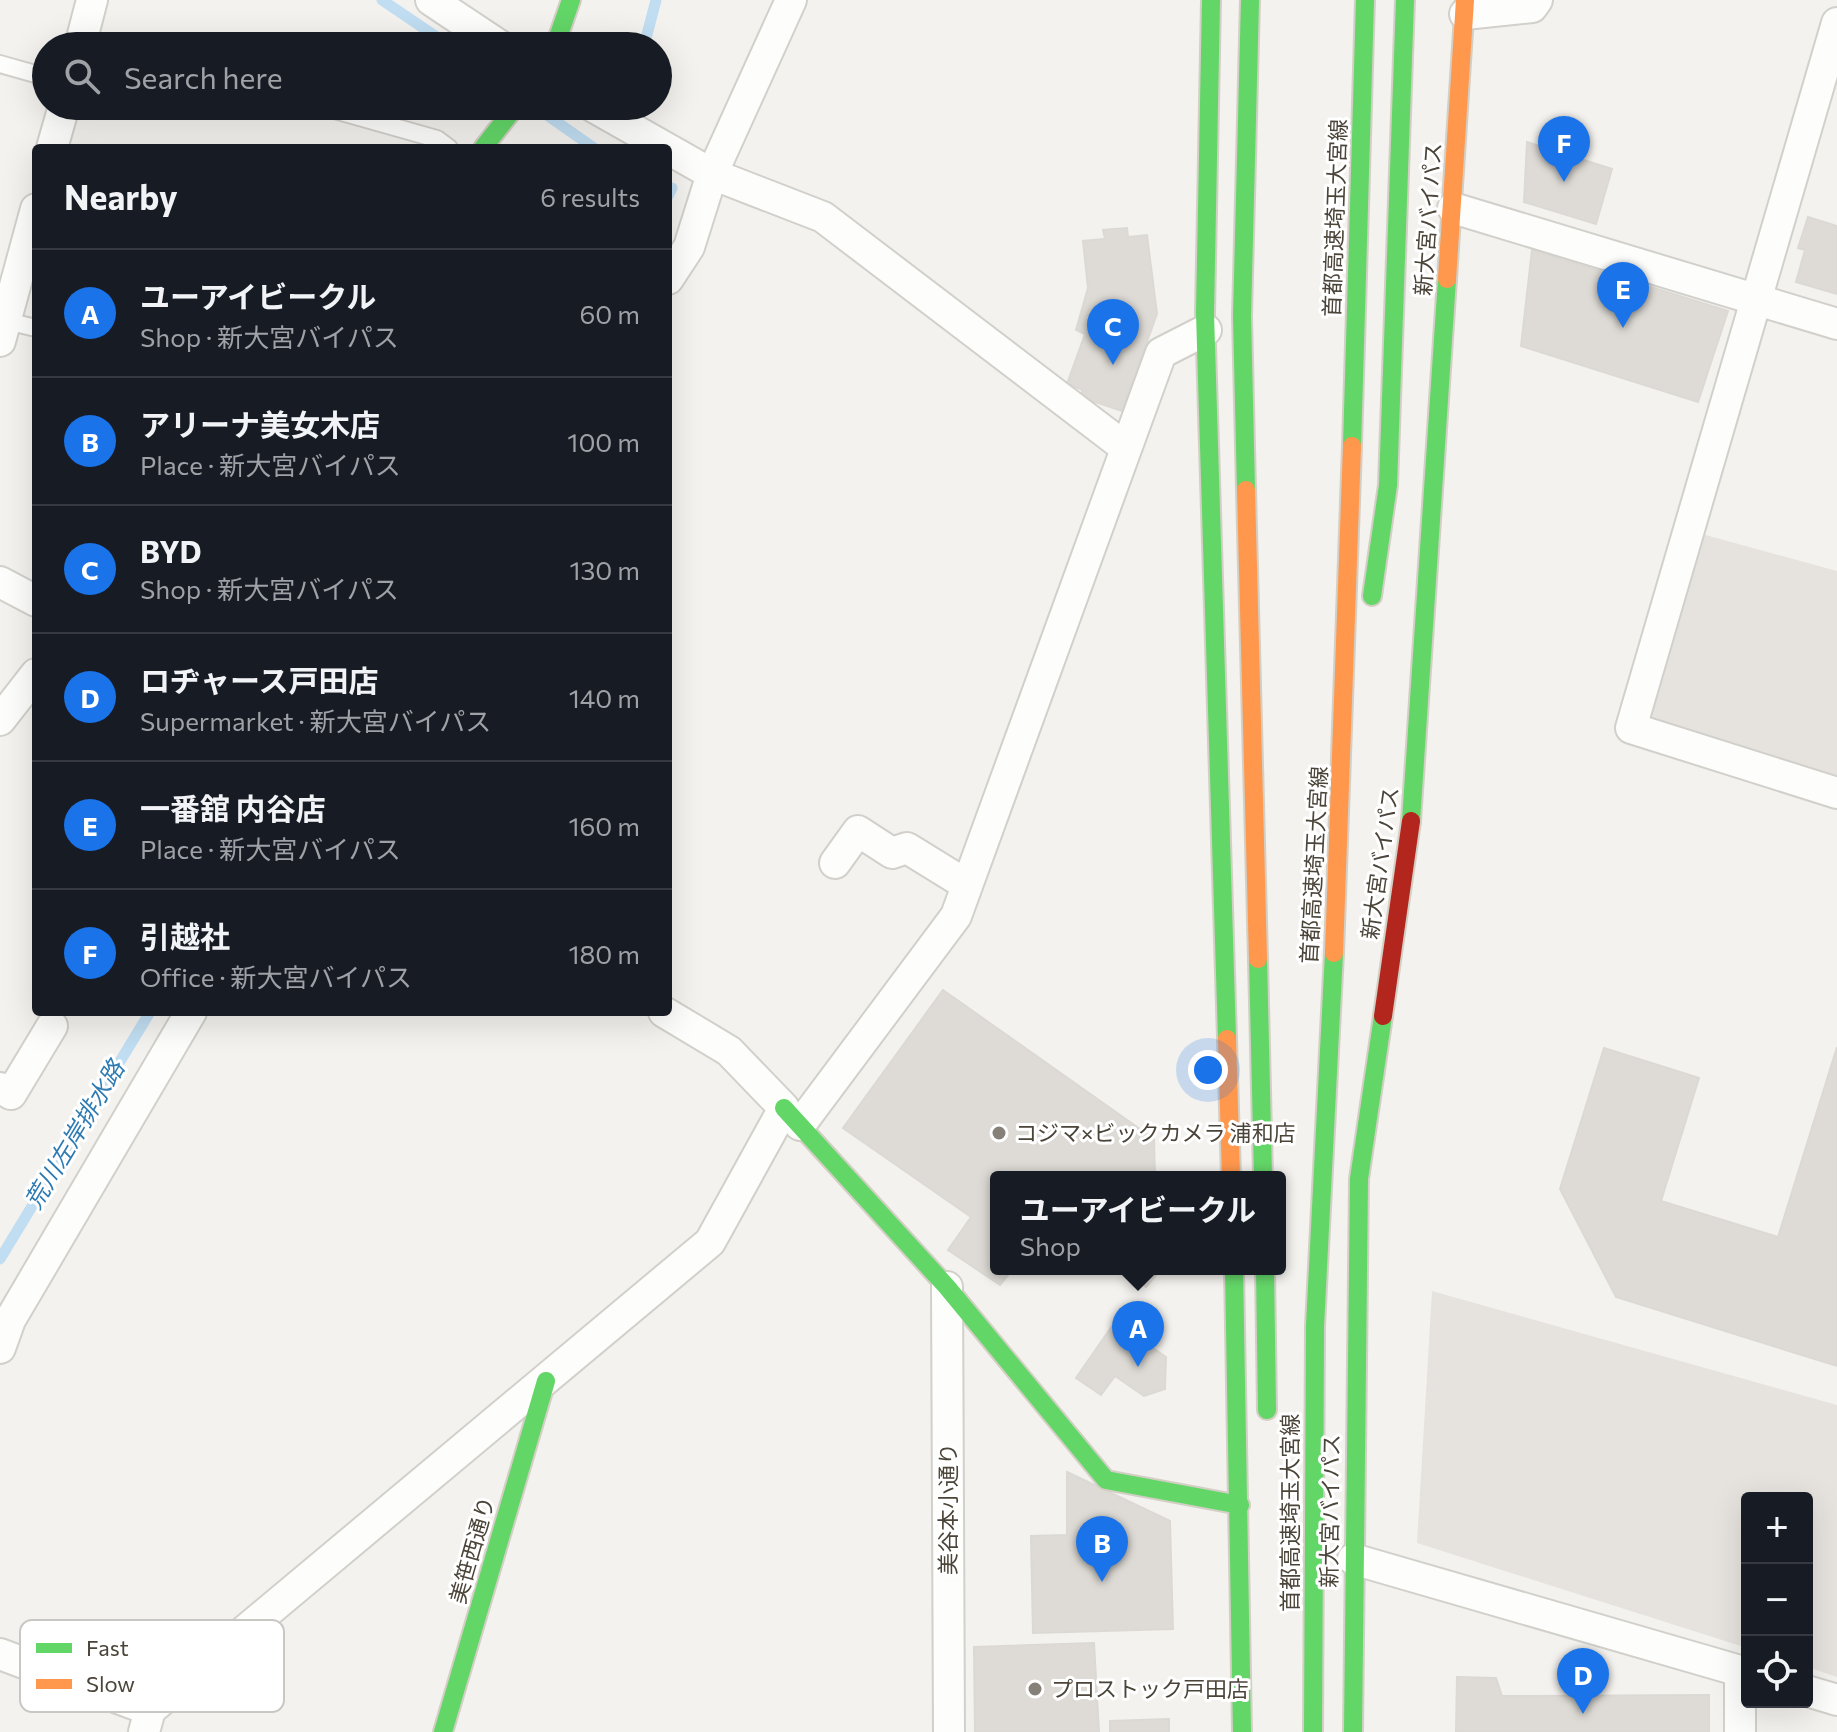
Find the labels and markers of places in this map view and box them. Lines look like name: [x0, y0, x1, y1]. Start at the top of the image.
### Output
pin: F: [1538, 116, 1590, 182]
pin: E: [1597, 262, 1649, 328]
pin: C: [1087, 299, 1139, 365]
place label: コジマ×ビックカメラ 浦和店: [1015, 1119, 1296, 1146]
marker: コジマ×ビックカメラ 浦和店: [990, 1124, 1008, 1142]
pin: A: [1112, 1301, 1164, 1367]
pin: B: [1076, 1516, 1128, 1582]
pin: D: [1557, 1648, 1609, 1714]
place label: プロストック戸田店: [1051, 1675, 1249, 1702]
marker: プロストック戸田店: [1026, 1680, 1044, 1698]

